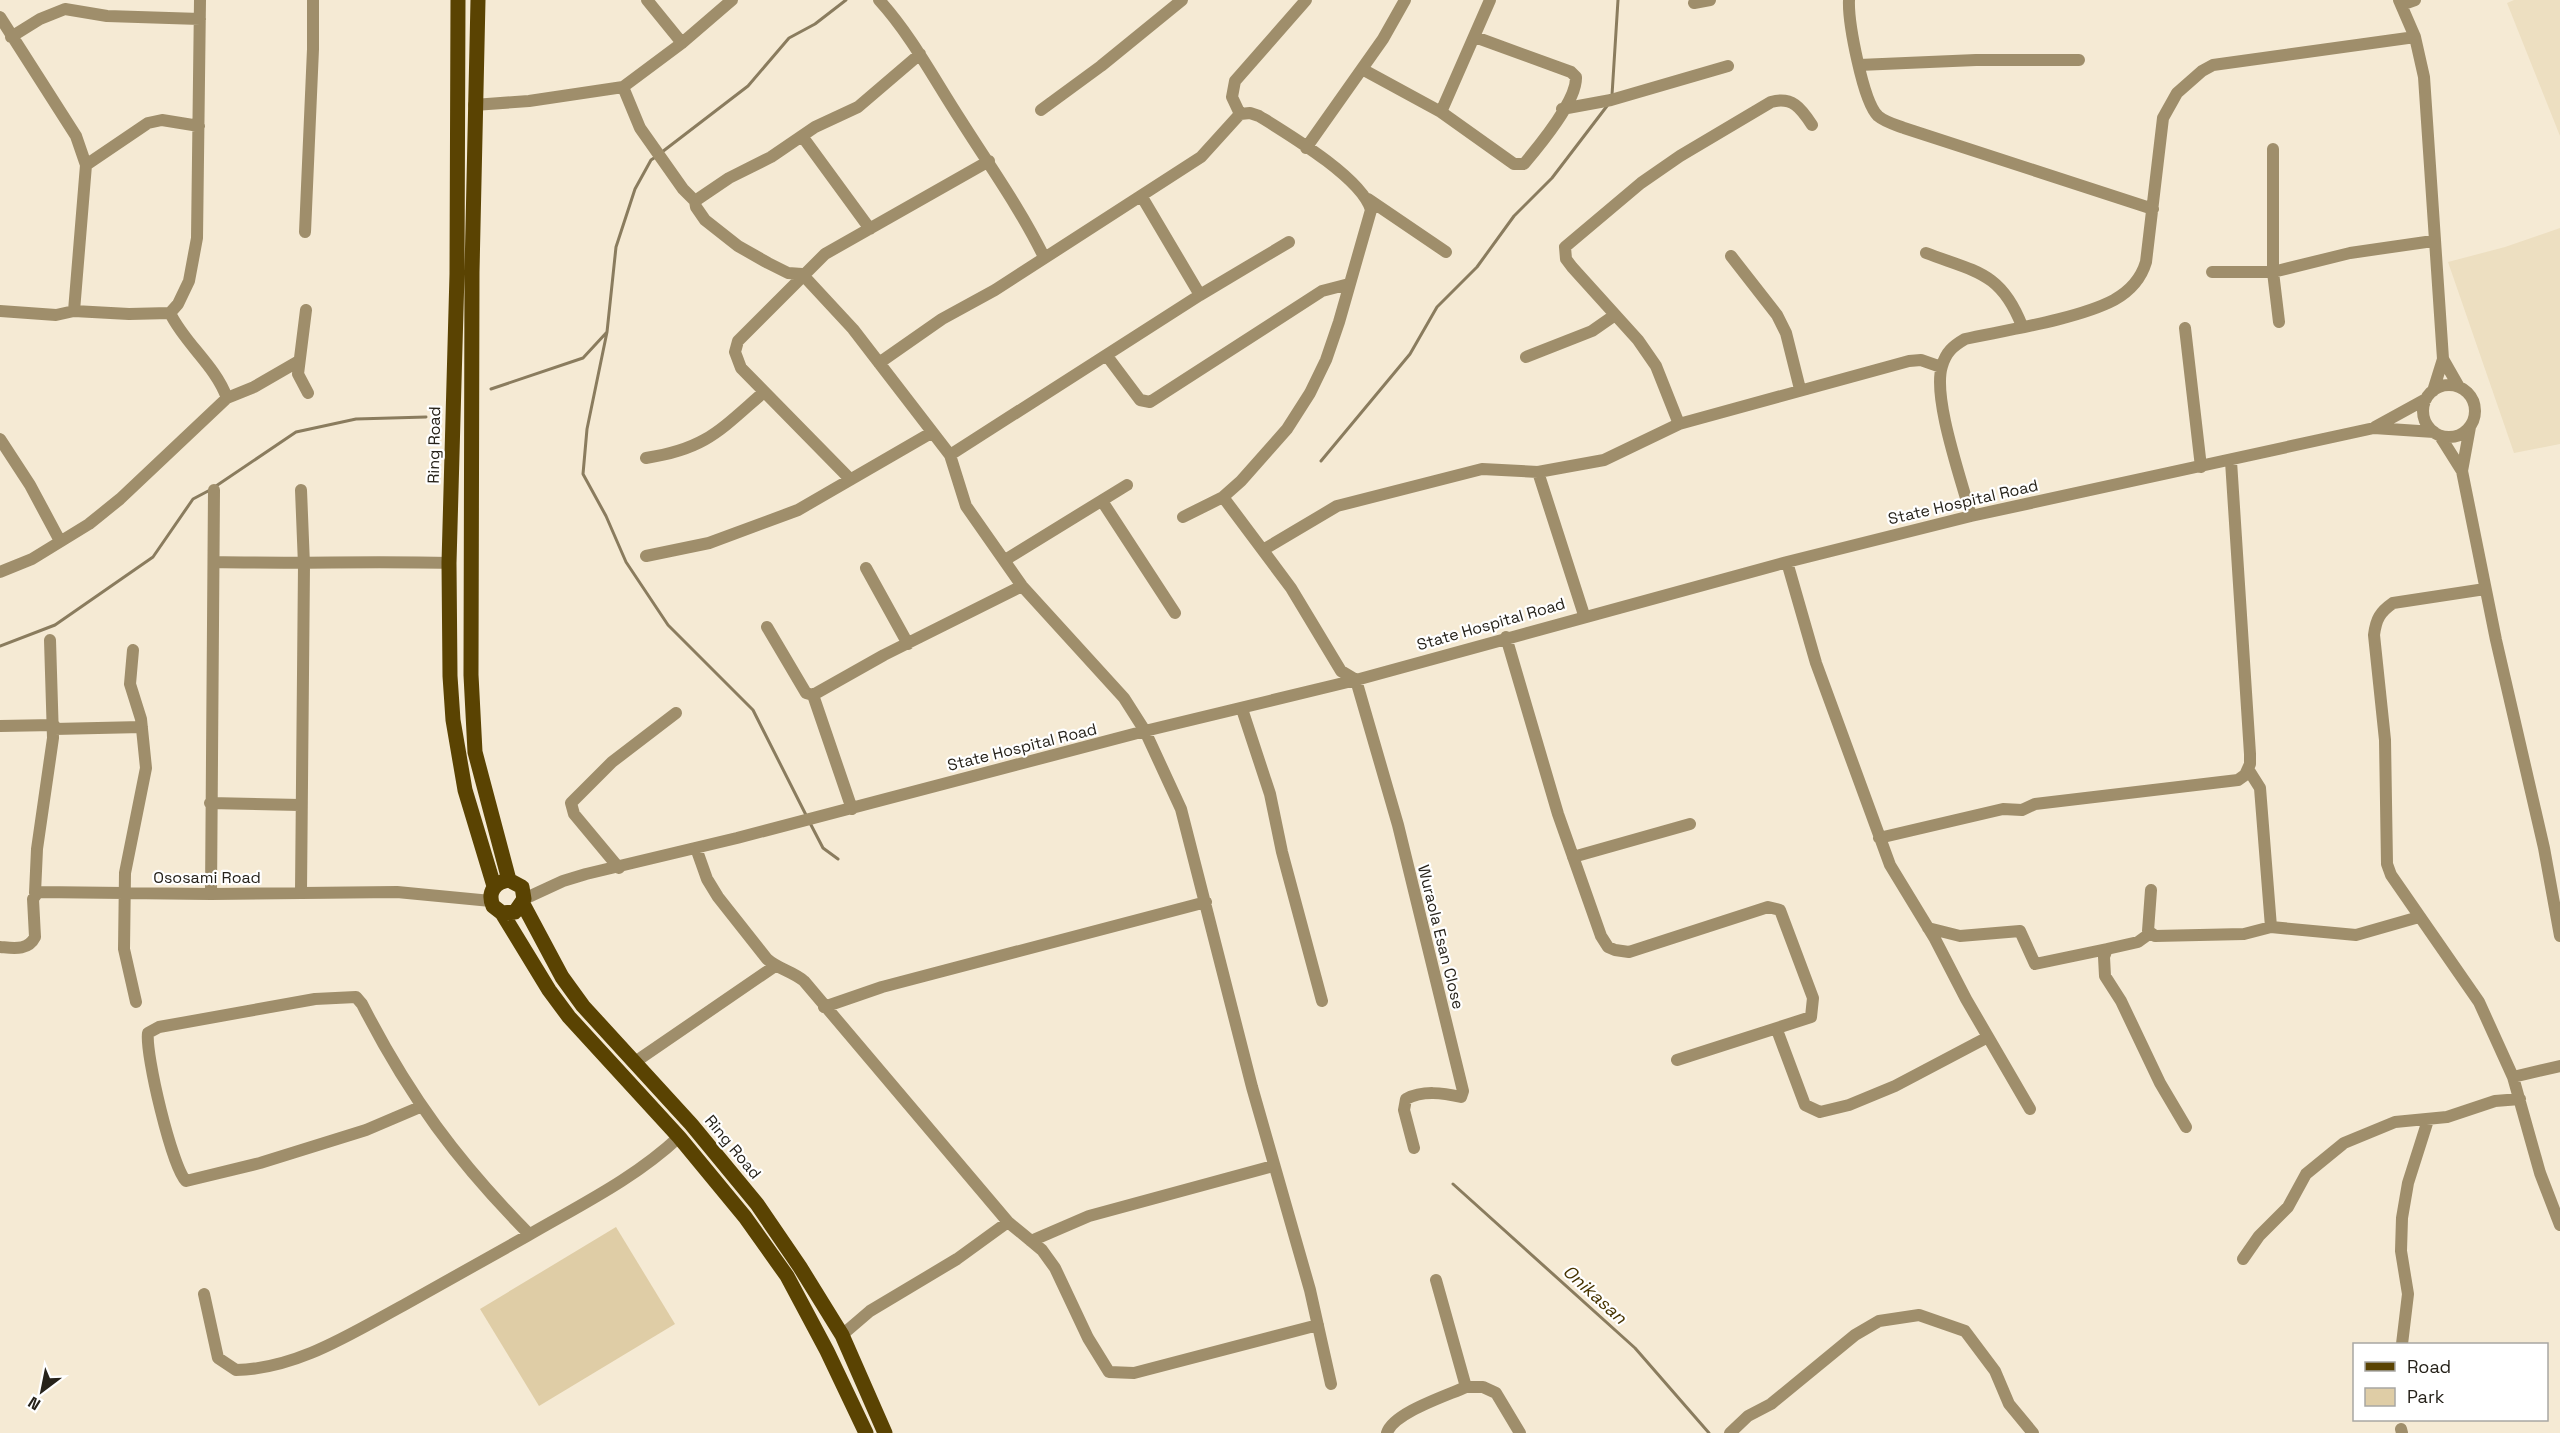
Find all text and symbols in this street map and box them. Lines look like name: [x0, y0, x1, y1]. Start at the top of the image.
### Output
street label: Ring Road: [423, 406, 445, 484]
street label: State Hospital Road: [1886, 475, 2040, 529]
street label: State Hospital Road: [1414, 593, 1568, 655]
street label: State Hospital Road: [945, 718, 1099, 776]
street label: Wuraola Esan Close: [1413, 863, 1469, 1011]
street label: Ososami Road: [153, 867, 261, 888]
street label: Ring Road: [700, 1111, 766, 1183]
water label: Onikasan: [1558, 1259, 1632, 1329]
legend: [2353, 1343, 2548, 1421]
text: Road: [2407, 1355, 2451, 1378]
north arrow: [12, 1361, 72, 1421]
text: Park: [2407, 1385, 2445, 1408]
text: N: [24, 1392, 44, 1415]

